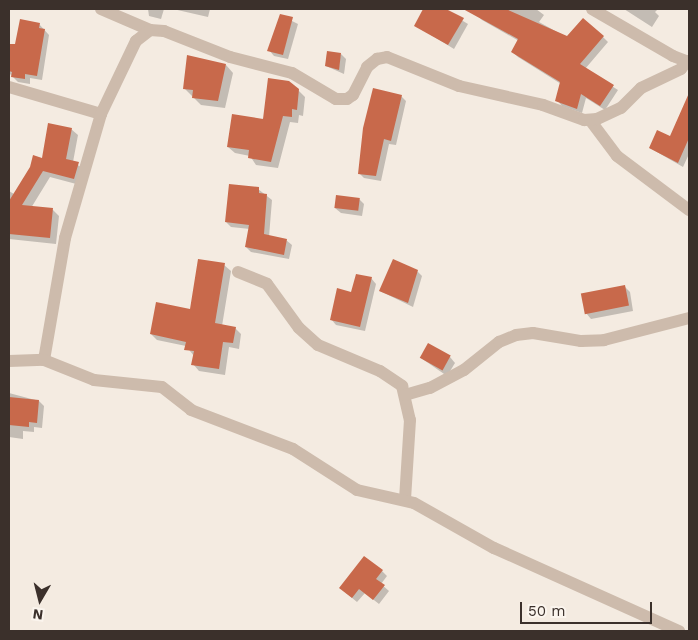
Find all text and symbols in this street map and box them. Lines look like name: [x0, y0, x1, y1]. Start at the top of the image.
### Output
north arrow: [15, 575, 65, 625]
scale bar: [523, 592, 656, 624]
text: 50 m: [528, 602, 565, 620]
text: N: [32, 606, 44, 623]

